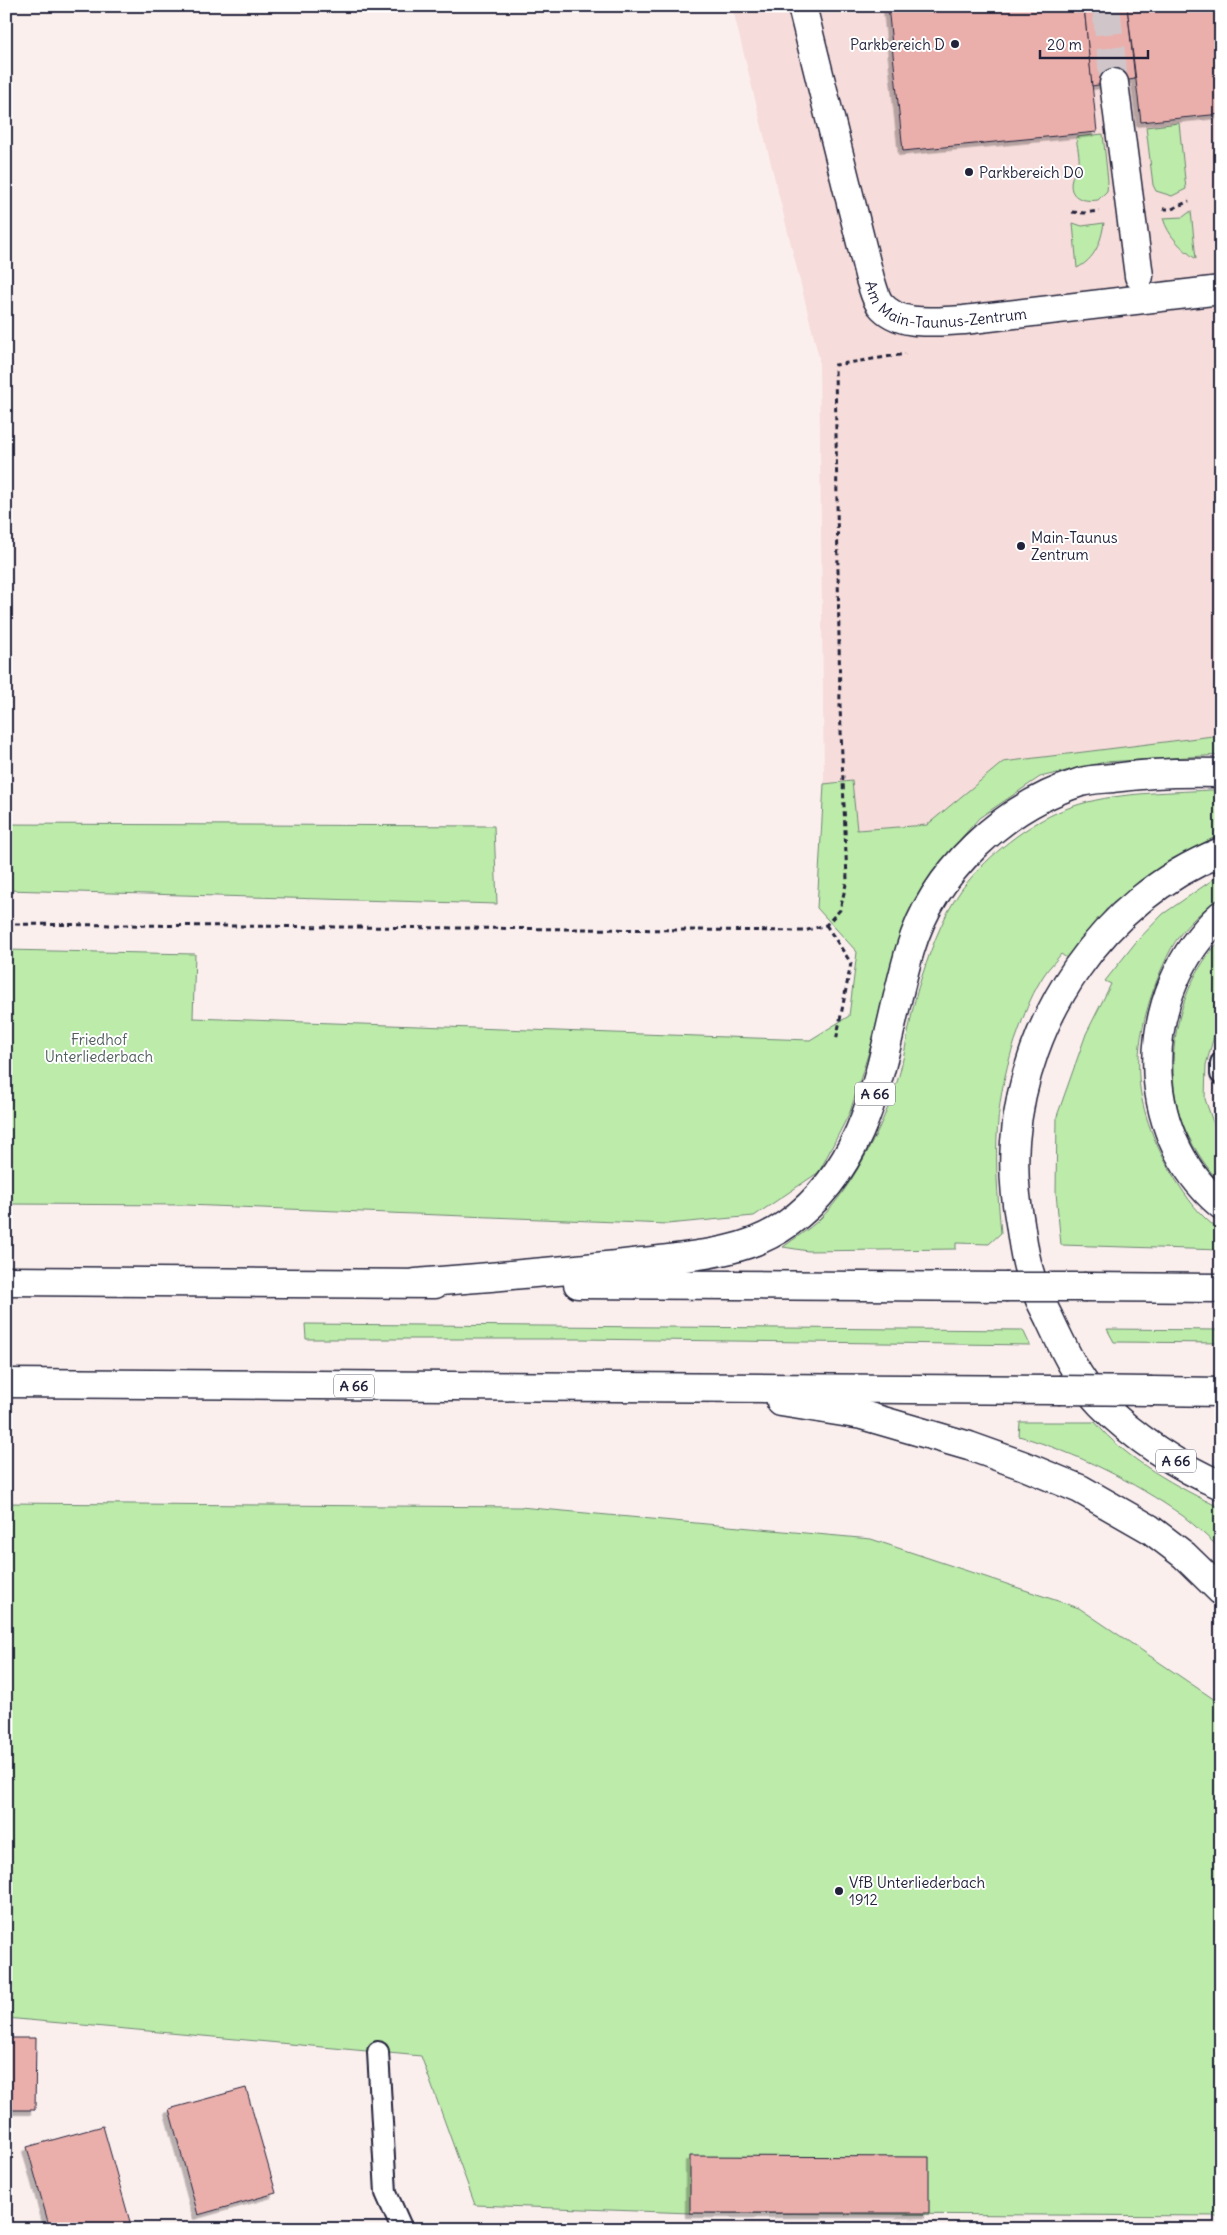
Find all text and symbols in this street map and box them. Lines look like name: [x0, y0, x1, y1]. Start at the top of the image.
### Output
scale bar: [1040, 28, 1147, 60]
place label: Parkbereich D: [850, 35, 945, 54]
text: 20 m: [1047, 35, 1082, 54]
marker: Parkbereich D: [949, 38, 961, 50]
place label: Parkbereich D0: [979, 163, 1084, 182]
marker: Parkbereich D0: [963, 166, 975, 178]
street label: Am Main-Taunus-Zentrum: [862, 278, 1028, 331]
place label: Main-Taunus Zentrum: [1031, 528, 1118, 564]
marker: Main-Taunus Zentrum: [1015, 540, 1027, 552]
park label: Friedhof Unterliederbach: [45, 1030, 154, 1066]
road number: A 66: [855, 1082, 895, 1106]
road number: A 66: [334, 1374, 374, 1398]
road number: A 66: [1156, 1450, 1196, 1472]
place label: VfB Unterliederbach 1912: [849, 1873, 986, 1909]
marker: VfB Unterliederbach 1912: [833, 1885, 845, 1897]

